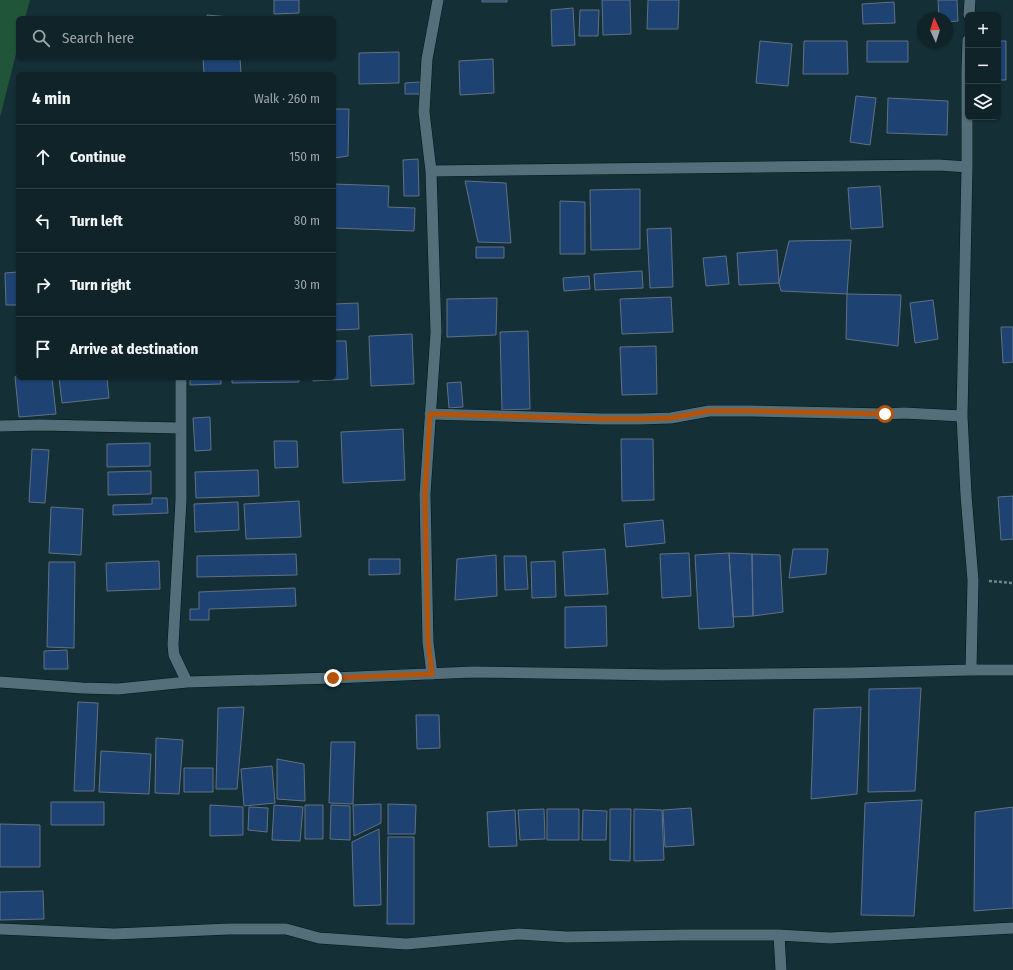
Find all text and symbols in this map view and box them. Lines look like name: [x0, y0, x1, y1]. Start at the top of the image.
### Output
north arrow: [917, 12, 953, 48]
map controls: [965, 12, 1001, 120]
button: +: [965, 12, 1001, 48]
search box: [16, 16, 336, 60]
icon: search: [30, 27, 52, 49]
text: Search here: [62, 29, 134, 47]
button: −: [965, 48, 1001, 84]
button: layers: [965, 84, 1001, 120]
text: 4 min: [32, 88, 71, 109]
text: Walk · 260 m: [254, 91, 320, 106]
icon: ahead: [32, 146, 54, 168]
text: Continue: [70, 148, 126, 166]
text: 150 m: [289, 149, 320, 164]
icon: left: [32, 210, 54, 232]
text: Turn left: [70, 212, 123, 230]
text: 80 m: [294, 213, 320, 228]
icon: right: [32, 274, 54, 296]
text: Turn right: [70, 276, 131, 294]
text: 30 m: [294, 277, 320, 292]
icon: arrive: [32, 338, 54, 360]
text: Arrive at destination: [70, 340, 198, 358]
route start: [876, 405, 894, 423]
route end: [324, 669, 342, 687]

